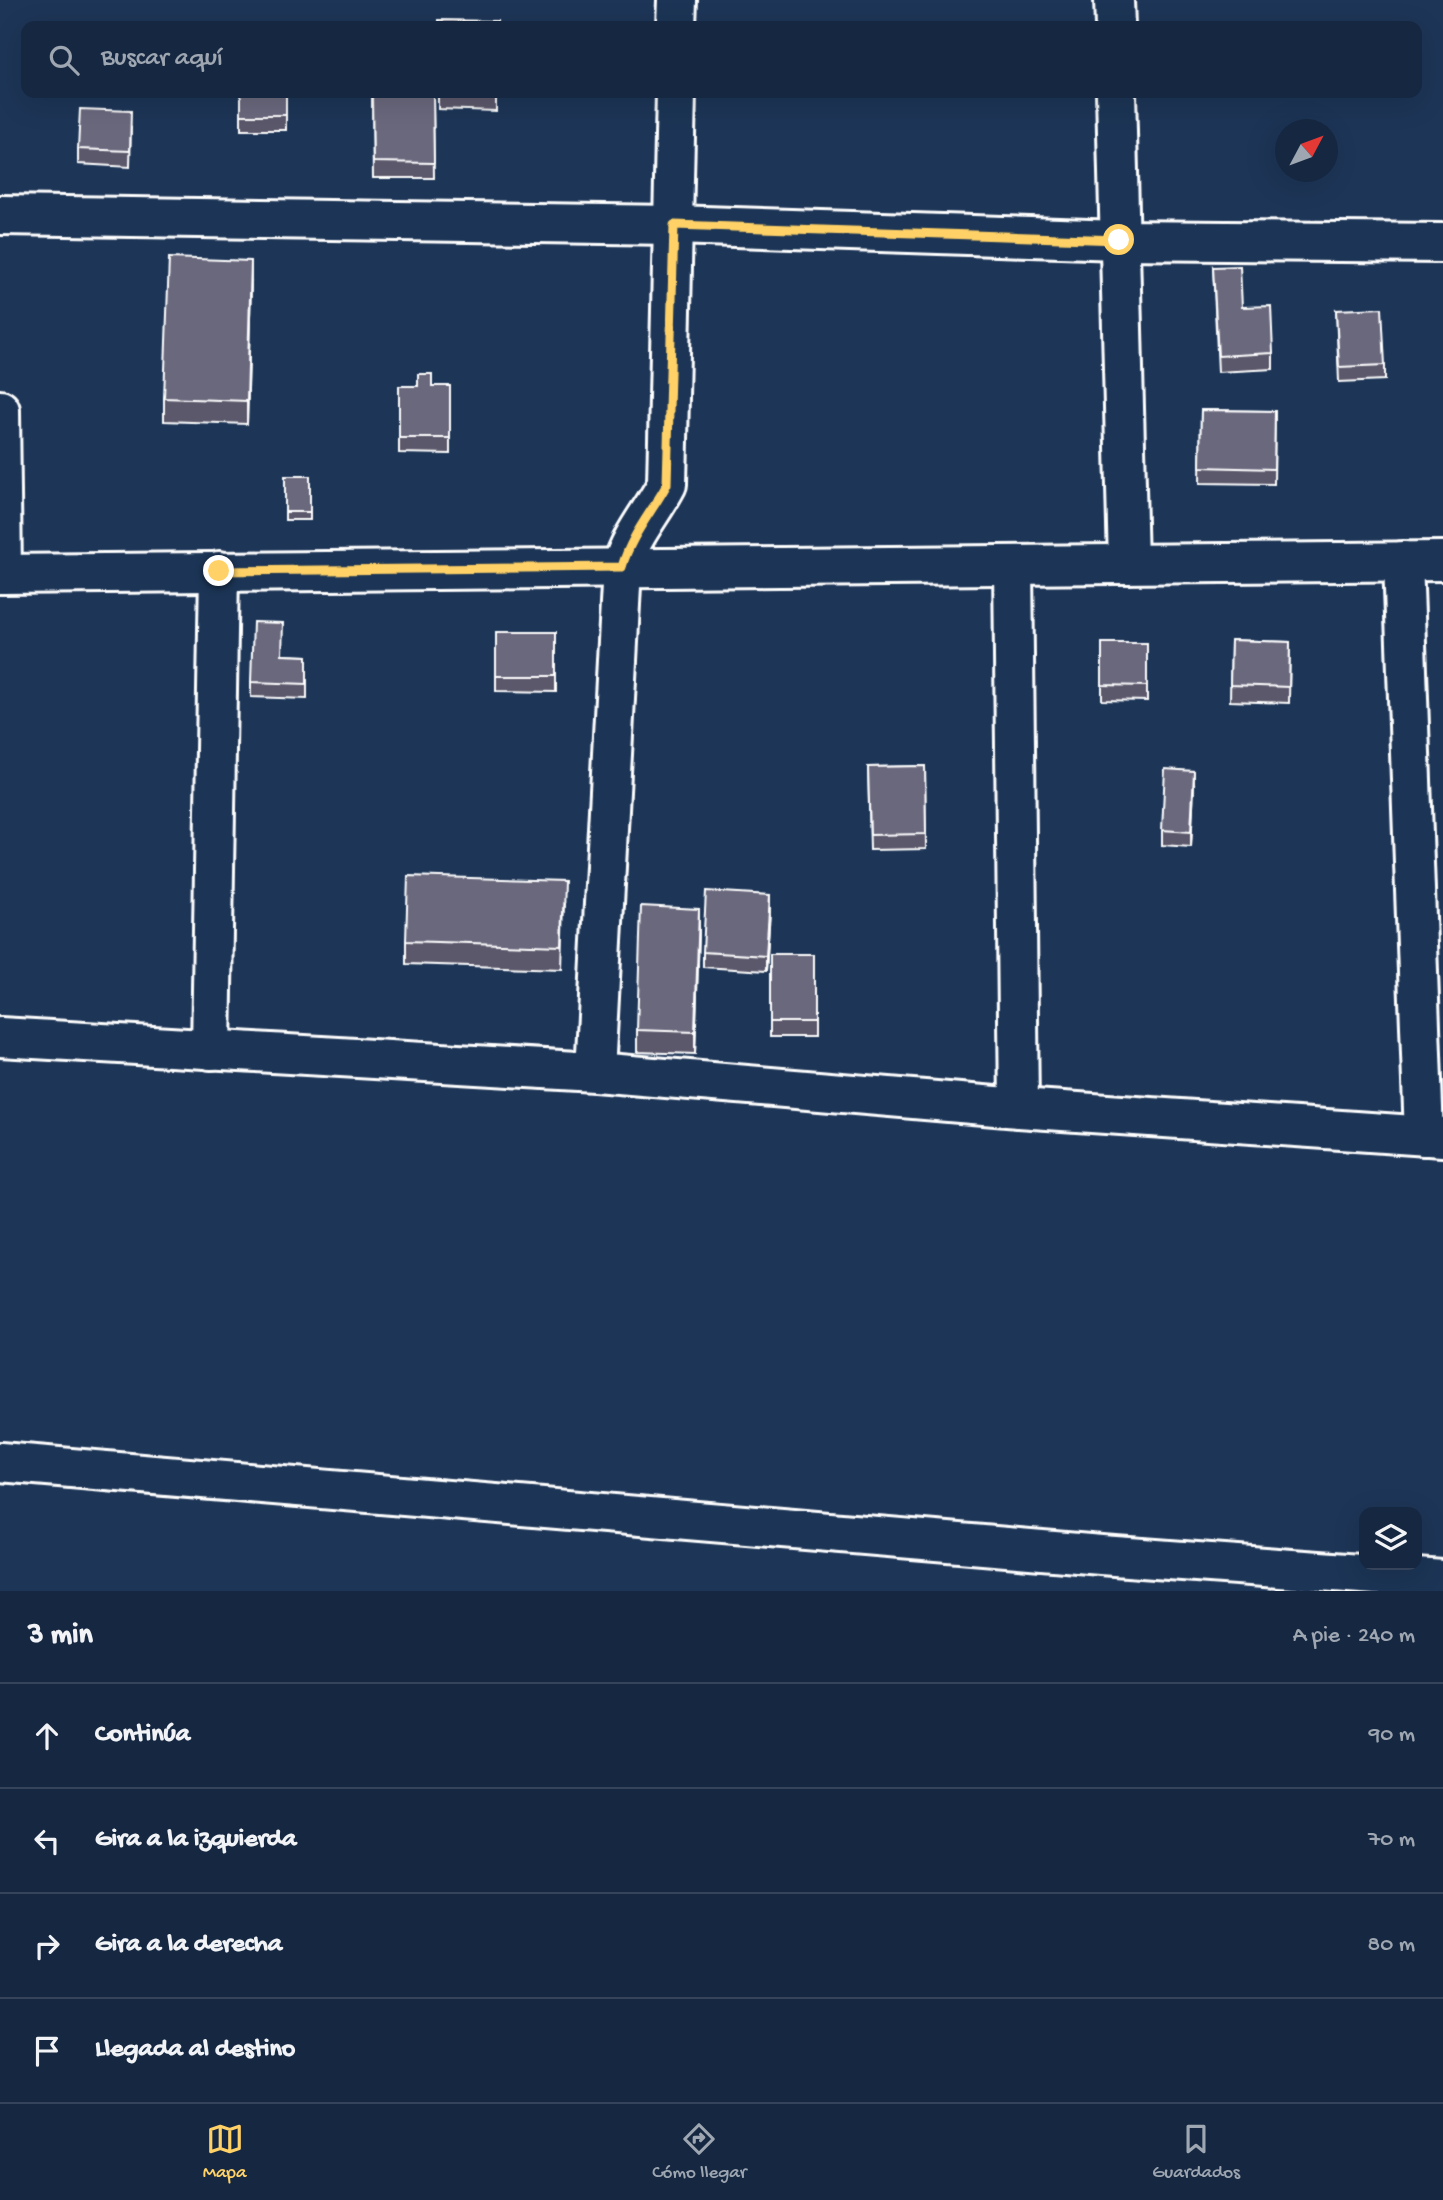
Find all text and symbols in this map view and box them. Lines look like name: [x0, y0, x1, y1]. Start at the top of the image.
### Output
search box: [21, 21, 1422, 98]
icon: search: [45, 41, 83, 79]
text: Buscar aquí: [101, 44, 223, 75]
north arrow: [1275, 119, 1338, 182]
route start: [1103, 224, 1134, 255]
route end: [203, 555, 234, 586]
map controls: [1359, 1507, 1422, 1570]
button: layers: [1359, 1507, 1422, 1570]
text: 3 min: [28, 1619, 93, 1654]
text: A pie · 240 m: [1293, 1623, 1415, 1650]
icon: ahead: [28, 1717, 66, 1755]
text: Continúa: [95, 1720, 190, 1751]
text: 90 m: [1369, 1722, 1415, 1749]
icon: left: [28, 1822, 66, 1860]
text: Gira a la izquierda: [95, 1825, 297, 1856]
text: 70 m: [1368, 1827, 1415, 1854]
icon: right: [28, 1927, 66, 1965]
text: Gira a la derecha: [95, 1930, 282, 1961]
text: 80 m: [1368, 1932, 1415, 1959]
icon: arrive: [28, 2032, 66, 2070]
text: Llegada al destino: [95, 2035, 295, 2066]
tab: Mapa: [203, 2120, 247, 2185]
tab: Cómo llegar: [652, 2120, 747, 2185]
tab: Guardados: [1152, 2120, 1240, 2185]

